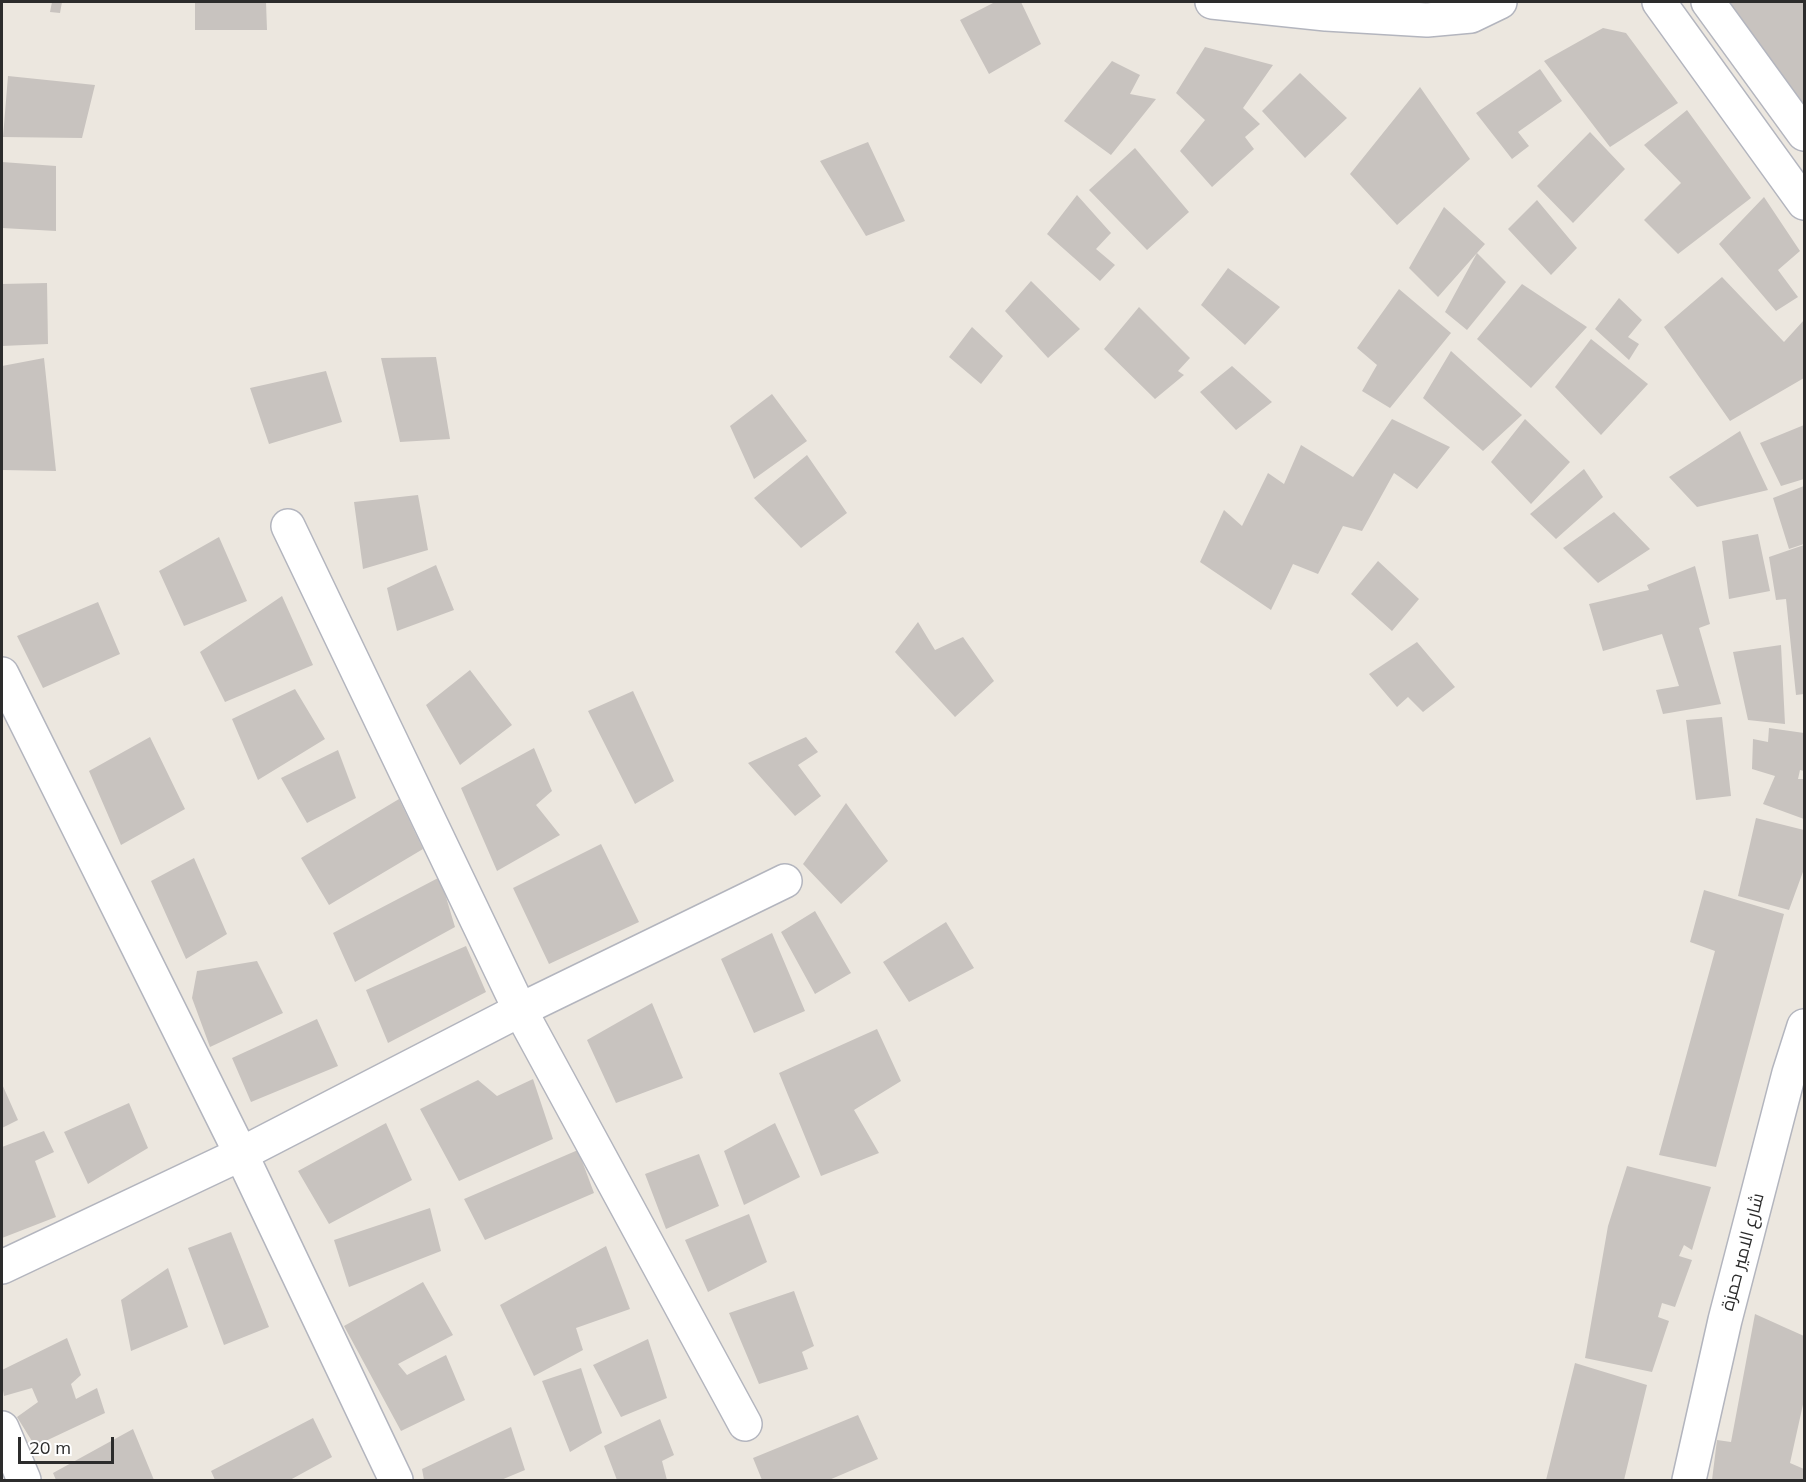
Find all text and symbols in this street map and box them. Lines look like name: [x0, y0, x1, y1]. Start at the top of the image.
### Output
street label: شارع الامير حمزة: [1717, 1191, 1769, 1313]
scale bar: [21, 1425, 117, 1463]
text: 20 m: [29, 1436, 71, 1459]

